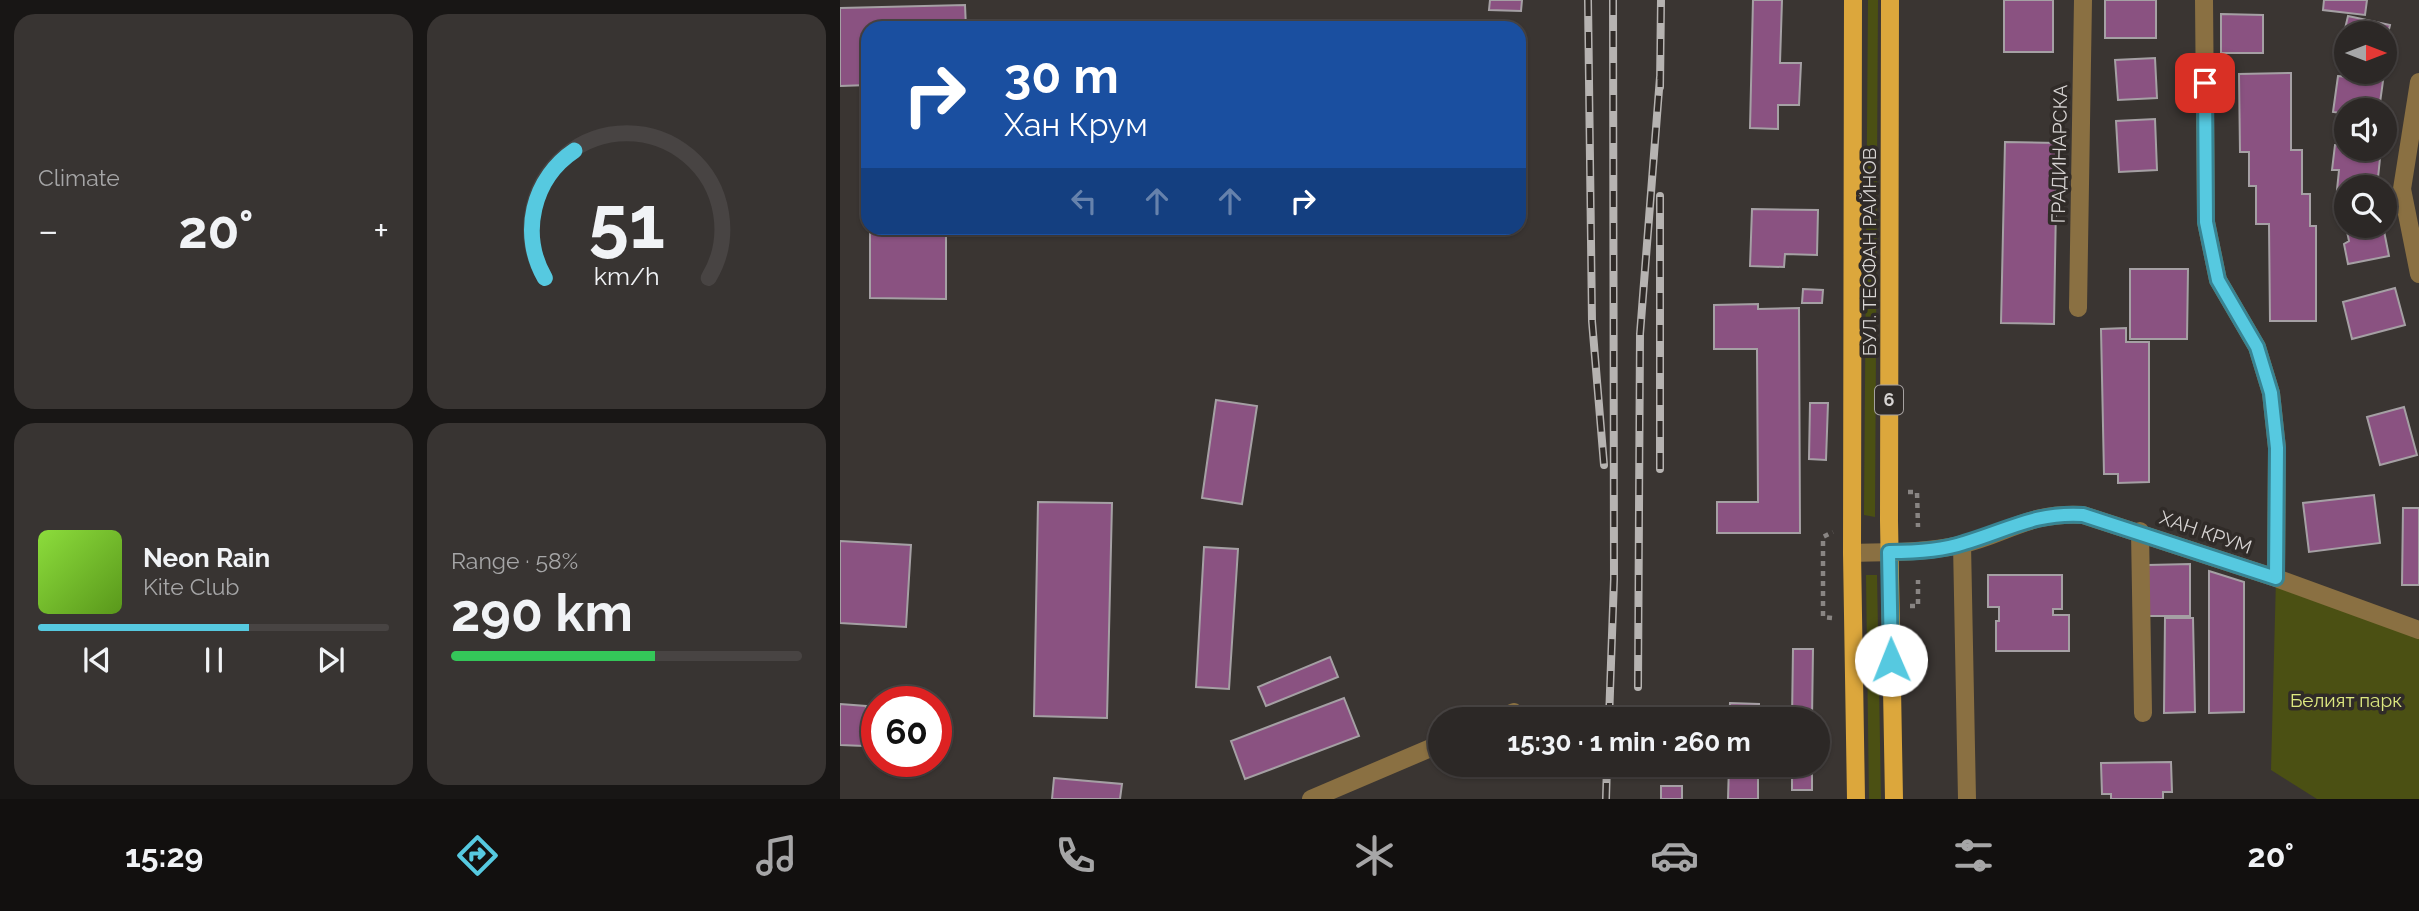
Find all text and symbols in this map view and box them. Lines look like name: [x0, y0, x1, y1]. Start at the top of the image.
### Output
north arrow: [2334, 21, 2398, 84]
map controls: [2334, 21, 2397, 238]
text: 30 m: [1004, 47, 1119, 104]
icon: right: [889, 49, 980, 140]
pin: [2175, 53, 2235, 113]
icon: arrive: [2186, 64, 2224, 102]
street label: ГРАДИНАРСКА: [2047, 84, 2071, 224]
button: sound: [2334, 98, 2397, 161]
text: Хан Крум: [1004, 106, 1148, 143]
street label: БУЛ. ТЕОФАН РАЙНОВ: [1858, 148, 1880, 356]
text: Climate: [38, 164, 120, 191]
button: search: [2334, 175, 2397, 238]
text: 51: [588, 180, 665, 265]
icon: left: [1065, 182, 1103, 220]
icon: ahead: [1138, 182, 1176, 220]
icon: ahead: [1211, 182, 1249, 220]
icon: right: [1284, 182, 1322, 220]
text: 20°: [178, 199, 254, 260]
text: −: [38, 208, 58, 253]
text: +: [373, 208, 389, 253]
text: km/h: [594, 260, 659, 290]
road number: 6: [1875, 386, 1903, 414]
street label: ХАН КРУМ: [2157, 506, 2255, 558]
text: Neon Rain: [143, 543, 270, 573]
text: Range · 58%: [451, 547, 578, 574]
text: Kite Club: [143, 573, 240, 600]
text: 290 km: [451, 582, 633, 643]
position arrow: [1854, 623, 1928, 697]
icon: previous: [78, 641, 116, 679]
icon: pause: [195, 641, 233, 679]
icon: next: [312, 641, 350, 679]
speed limit sign: 60: [861, 686, 952, 777]
park label: Белият парк: [2290, 689, 2402, 711]
text: 15:30 · 1 min · 260 m: [1507, 727, 1751, 757]
icon: directions: [453, 831, 502, 880]
icon: music: [752, 831, 801, 880]
icon: phone: [1051, 831, 1100, 880]
icon: climate: [1350, 831, 1399, 880]
icon: car: [1650, 831, 1699, 880]
icon: filters: [1949, 831, 1998, 880]
text: 15:29: [125, 837, 203, 874]
text: 20°: [2248, 837, 2294, 874]

